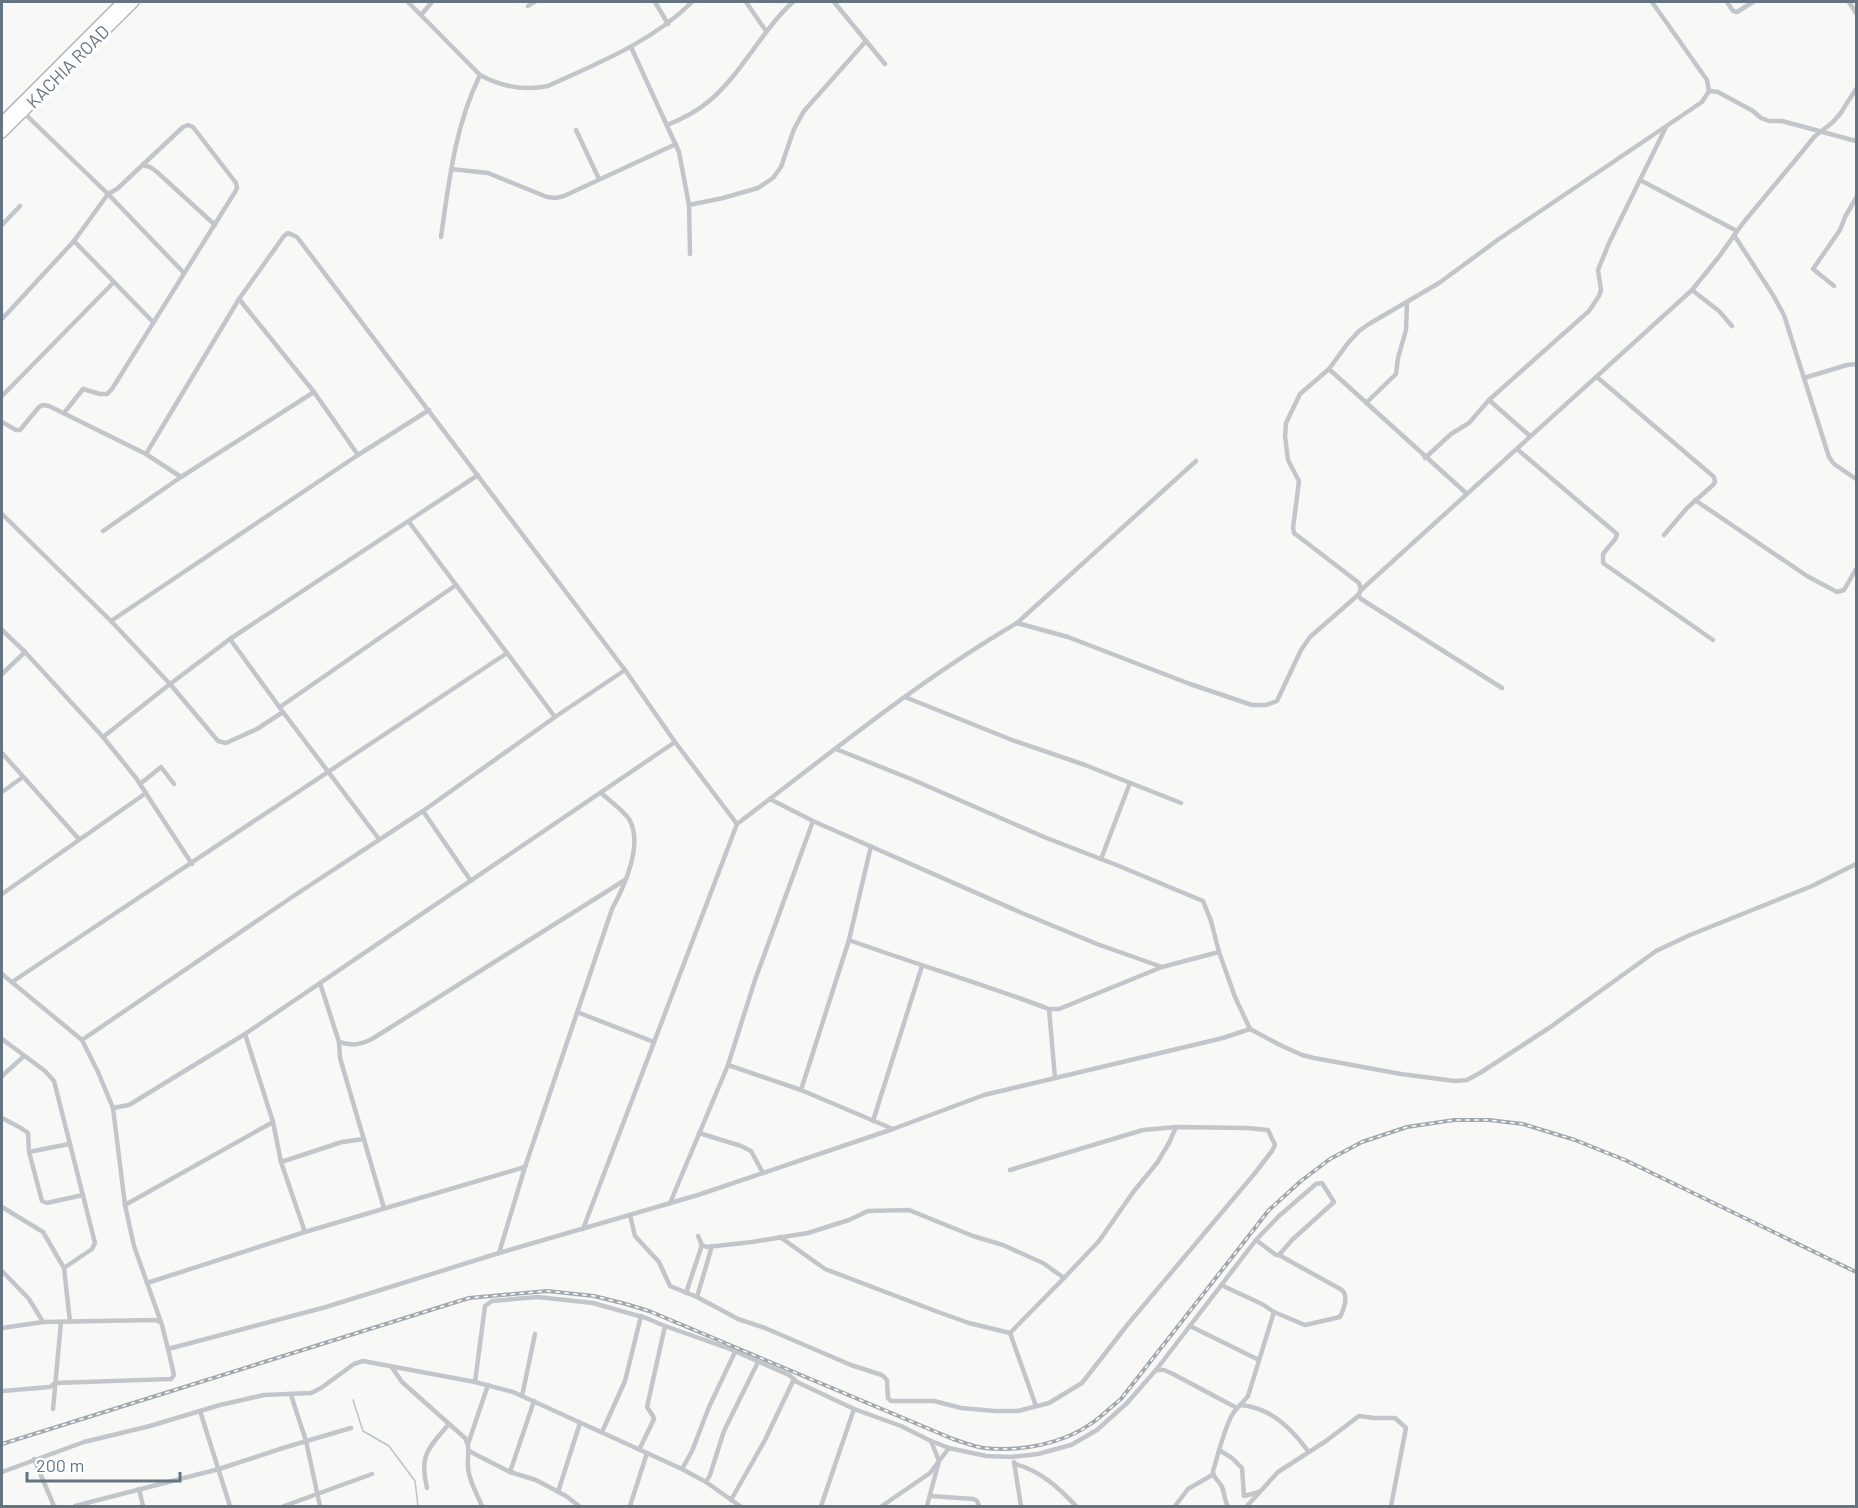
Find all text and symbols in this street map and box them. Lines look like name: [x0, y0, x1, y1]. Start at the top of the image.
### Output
street label: KACHIA ROAD: [21, 20, 113, 112]
scale bar: [27, 1445, 180, 1483]
text: 200 m: [36, 1454, 84, 1476]

